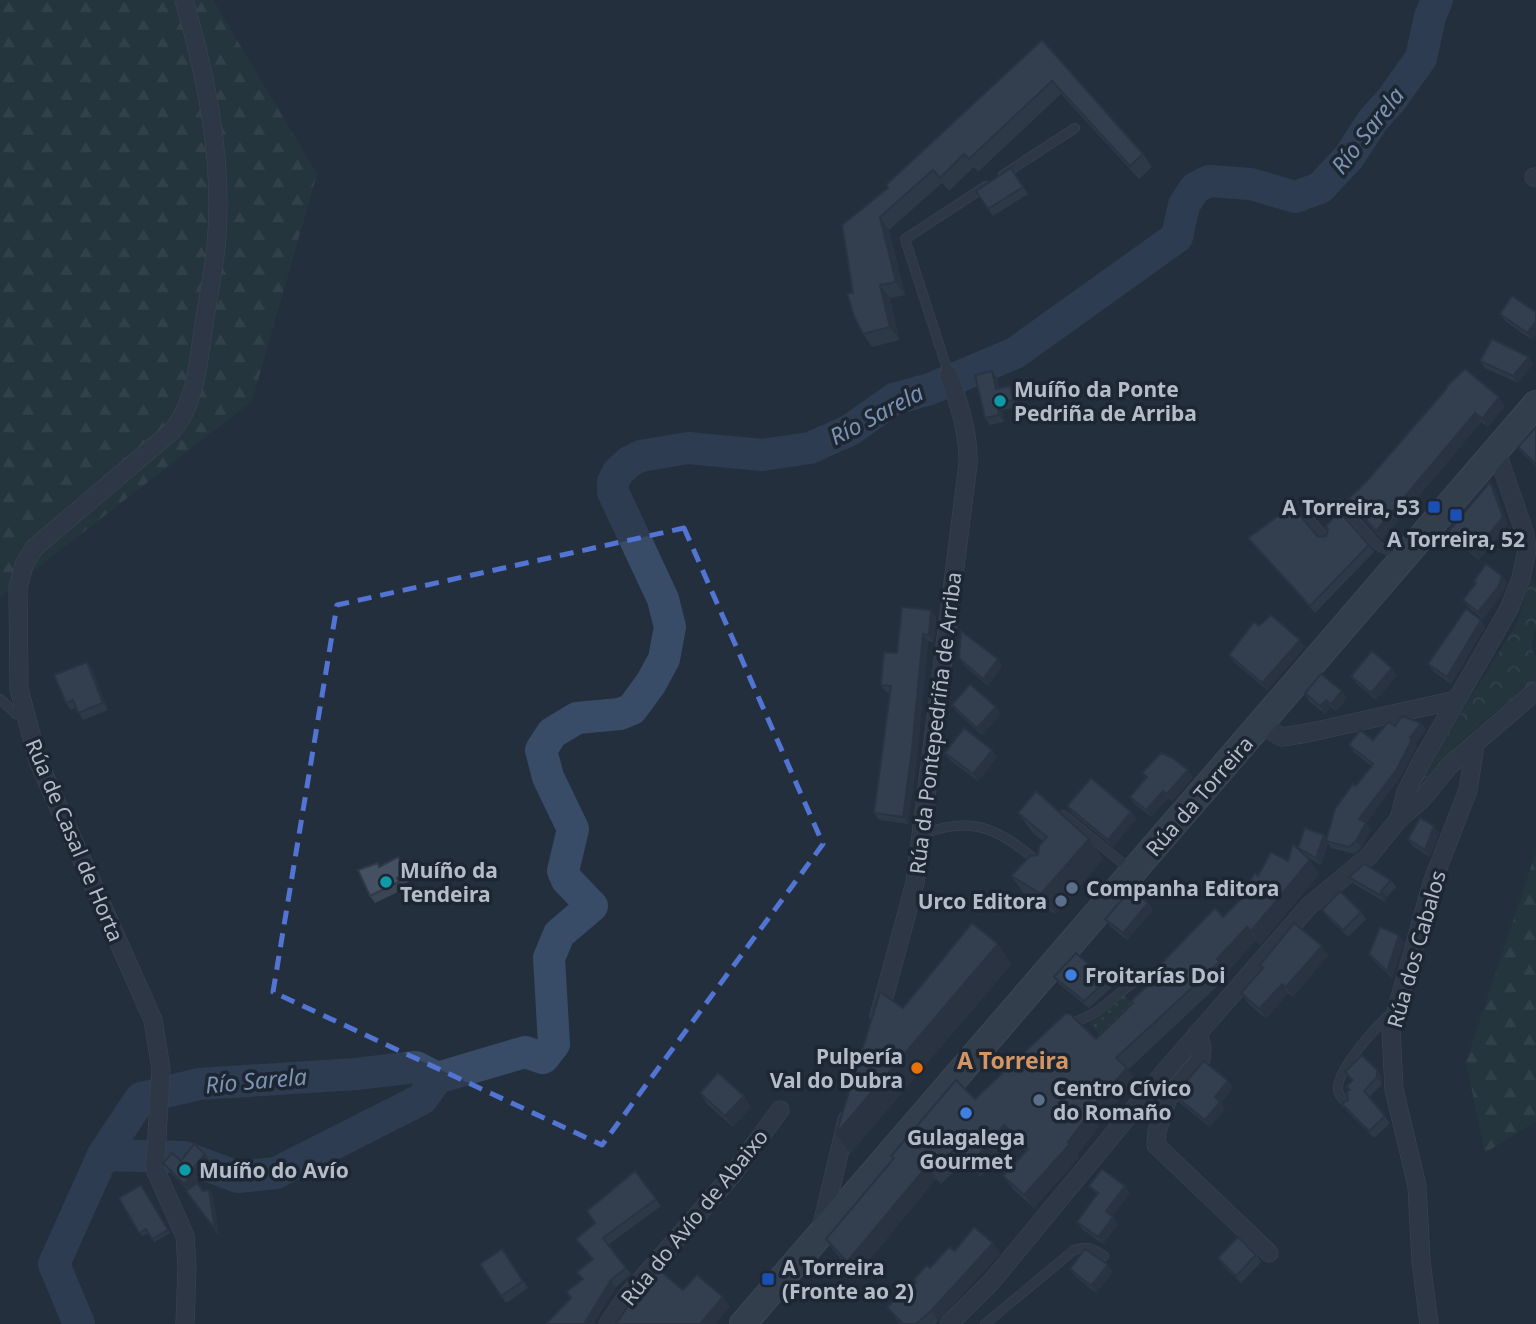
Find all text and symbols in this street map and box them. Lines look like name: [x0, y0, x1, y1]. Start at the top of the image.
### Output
water label: Río Sarela: [1323, 80, 1411, 180]
place label: Muíño da Ponte Pedriña de Arriba: [1014, 375, 1197, 427]
water label: Río Sarela: [824, 376, 928, 452]
marker: Muíño da Ponte Pedriña de Arriba: [992, 393, 1008, 409]
place label: A Torreira, 53: [1282, 493, 1420, 521]
marker: A Torreira, 53: [1426, 499, 1442, 515]
marker: A Torreira, 52: [1448, 507, 1464, 523]
place label: A Torreira, 52: [1387, 525, 1525, 553]
street label: Rúa da Pontepedriña de Arriba: [903, 570, 967, 876]
street label: Rúa da Torreira: [1139, 730, 1259, 862]
street label: Rúa de Casal de Horta: [20, 734, 130, 946]
place label: Muíño da Tendeira: [400, 856, 498, 908]
street label: Rúa dos Cabalos: [1380, 867, 1452, 1031]
marker: Muíño da Tendeira: [378, 874, 394, 890]
place label: Companha Editora: [1086, 874, 1279, 902]
marker: Companha Editora: [1064, 880, 1080, 896]
place label: Urco Editora: [918, 887, 1047, 915]
marker: Urco Editora: [1053, 893, 1069, 909]
place label: Froitarías Doi: [1085, 961, 1226, 989]
marker: Froitarías Doi: [1063, 967, 1079, 983]
place label: Pulpería Val do Dubra: [770, 1042, 903, 1094]
district label: A Torreira: [957, 1044, 1069, 1076]
water label: Río Sarela: [204, 1060, 308, 1100]
marker: Pulpería Val do Dubra: [909, 1060, 925, 1076]
place label: Centro Cívico do Romaño: [1053, 1074, 1191, 1126]
marker: Centro Cívico do Romaño: [1031, 1092, 1047, 1108]
marker: Gulagalega Gourmet: [958, 1105, 974, 1121]
street label: Rúa do Avío de Abaixo: [614, 1123, 774, 1311]
place label: Gulagalega Gourmet: [907, 1123, 1025, 1175]
place label: Muíño do Avío: [199, 1156, 349, 1184]
marker: Muíño do Avío: [177, 1162, 193, 1178]
place label: A Torreira (Fronte ao 2): [782, 1253, 914, 1305]
marker: A Torreira (Fronte ao 2): [760, 1271, 776, 1287]

